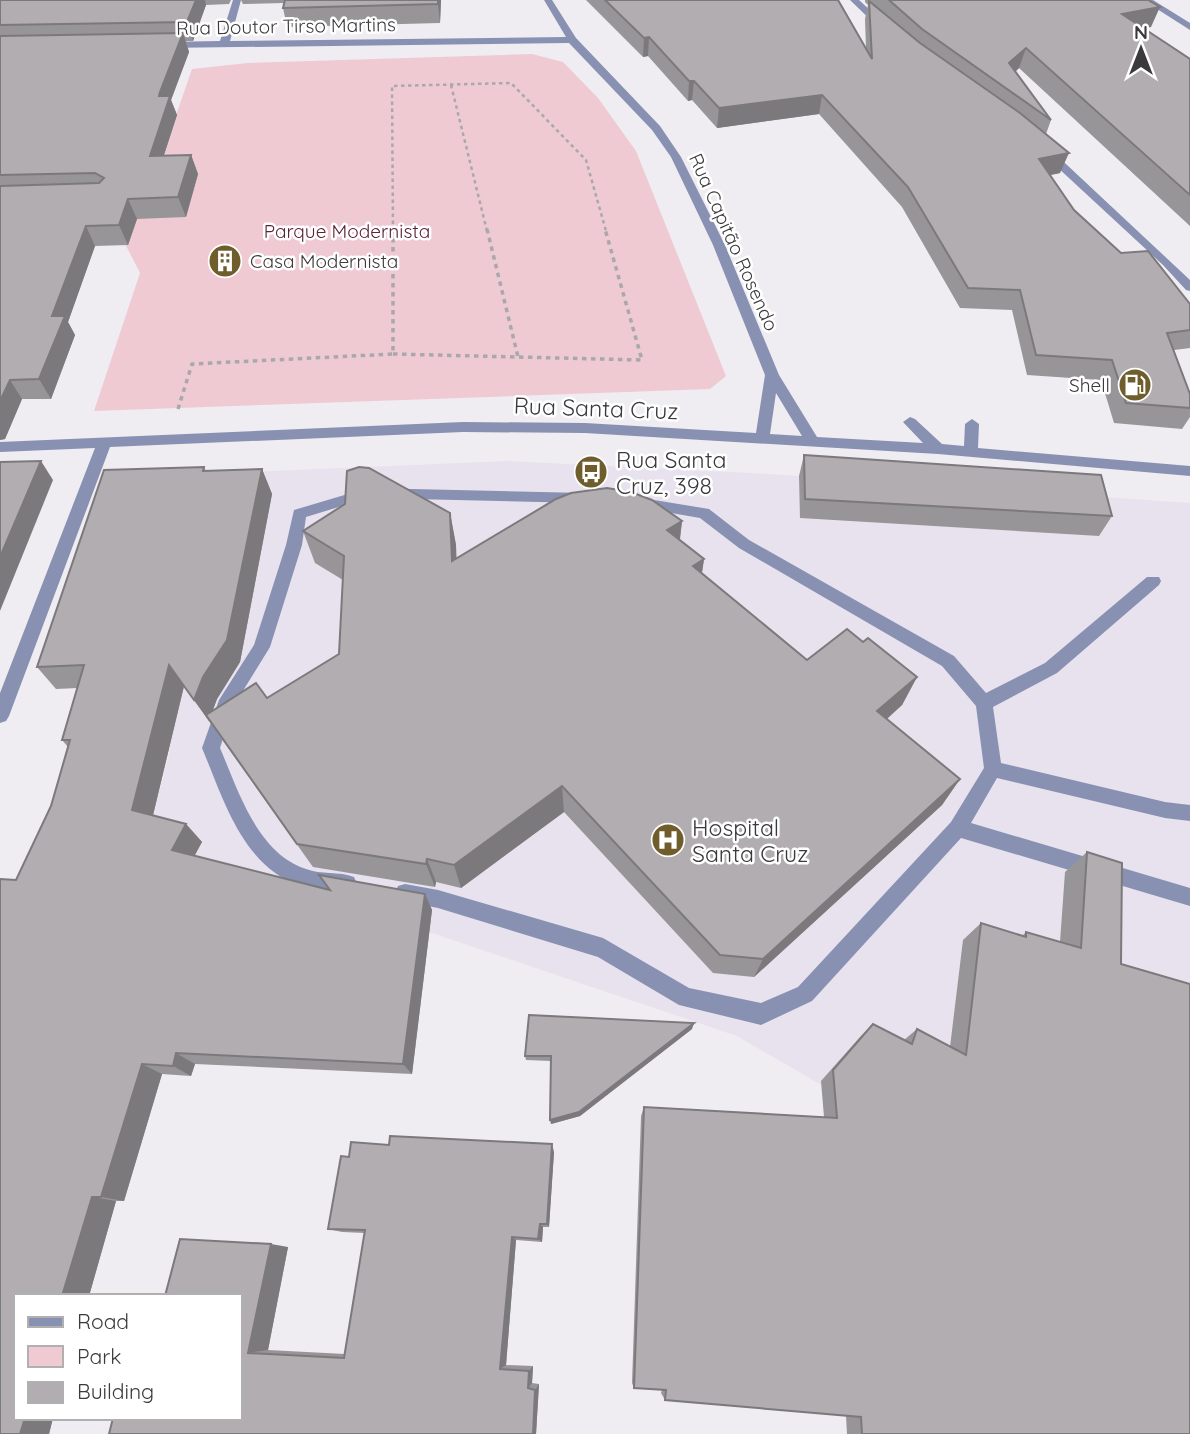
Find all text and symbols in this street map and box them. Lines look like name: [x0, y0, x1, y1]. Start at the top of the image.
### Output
street label: Rua Doutor Tirso Martins: [176, 12, 396, 40]
north arrow: [1106, 14, 1176, 84]
text: N: [1134, 20, 1148, 44]
street label: Rua Capitão Rosendo: [684, 149, 784, 335]
park label: Parque Modernista: [264, 219, 430, 243]
building icon: Casa Modernista: [206, 242, 244, 280]
place label: Casa Modernista: [250, 249, 398, 273]
fuel station icon: Shell: [1116, 366, 1154, 404]
place label: Shell: [1069, 373, 1110, 397]
street label: Rua Santa Cruz: [513, 391, 679, 425]
place label: Rua Santa Cruz, 398: [616, 445, 726, 500]
bus stop icon: Rua Santa Cruz, 398: [572, 453, 610, 491]
place label: Hospital Santa Cruz: [692, 813, 808, 868]
hospital icon: Hospital Santa Cruz: [649, 821, 687, 859]
legend: [14, 1294, 242, 1420]
text: Road: [77, 1308, 129, 1334]
text: Park: [77, 1343, 121, 1369]
text: Building: [77, 1378, 154, 1404]

